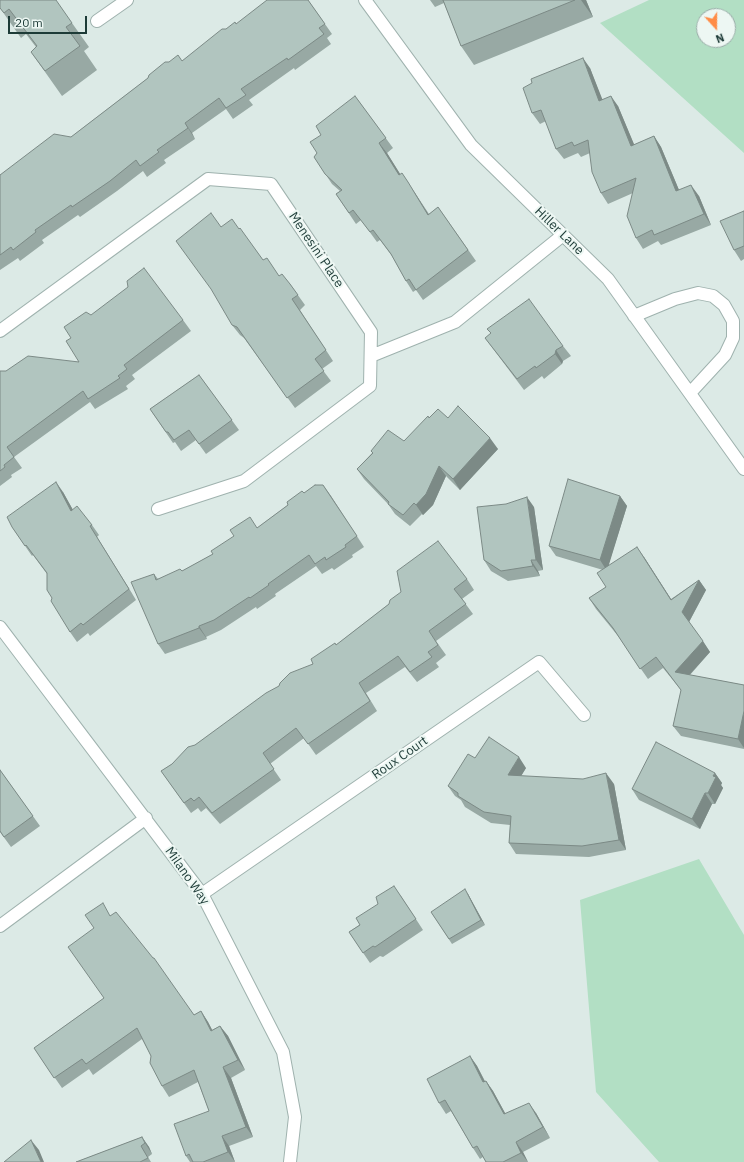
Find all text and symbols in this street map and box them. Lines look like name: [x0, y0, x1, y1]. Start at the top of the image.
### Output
scale bar: [10, 8, 89, 34]
north arrow: [696, 8, 736, 48]
text: 20 m: [15, 15, 43, 30]
text: N: [714, 30, 726, 46]
street label: Hiller Lane: [531, 204, 587, 258]
street label: Menesini Place: [285, 209, 347, 291]
street label: Roux Court: [369, 733, 431, 783]
street label: Milano Way: [161, 844, 213, 908]

